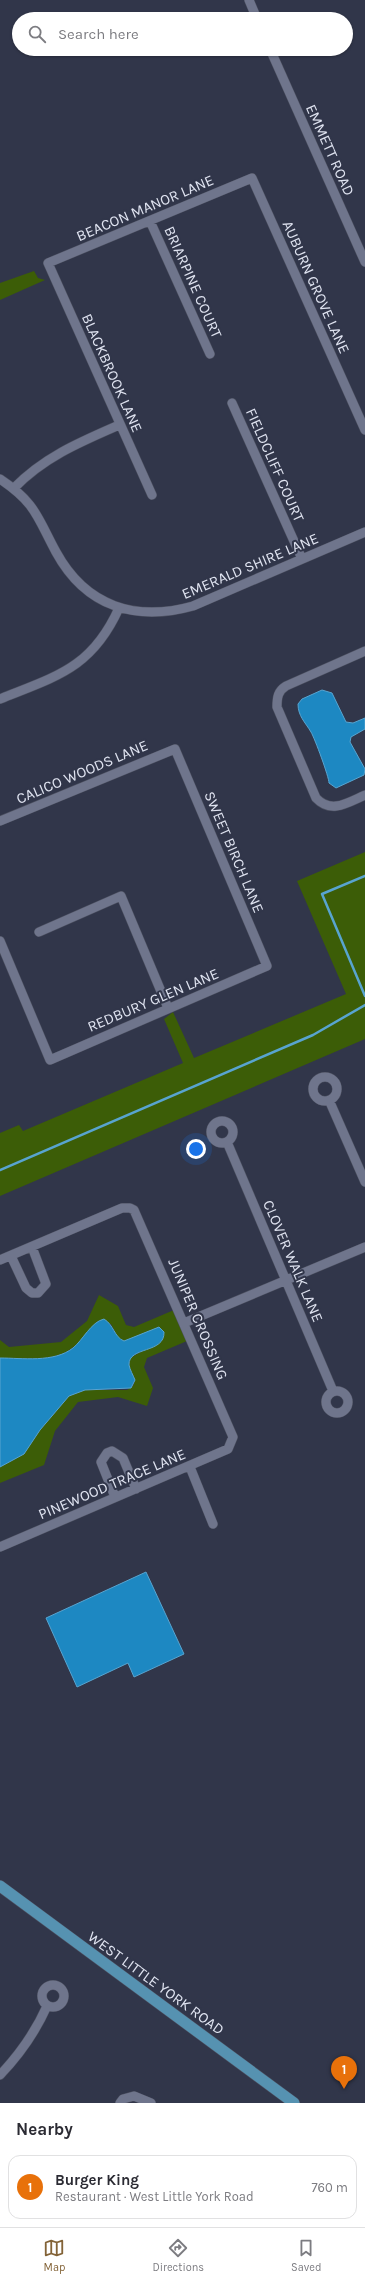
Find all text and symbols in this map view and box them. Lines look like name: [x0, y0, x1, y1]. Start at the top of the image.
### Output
search box: [12, 12, 353, 56]
icon: search: [26, 23, 48, 45]
text: Search here: [58, 25, 139, 43]
street label: EMMETT ROAD: [302, 101, 358, 199]
street label: BEACON MANOR LANE: [74, 171, 216, 245]
street label: AUBURN GROVE LANE: [279, 218, 353, 356]
street label: BRIARPINE COURT: [160, 223, 226, 341]
street label: BLACKBROOK LANE: [78, 311, 146, 435]
street label: FIELDCLIFF COURT: [242, 405, 308, 525]
street label: EMERALD SHIRE LANE: [179, 529, 321, 603]
street label: CALICO WOODS LANE: [14, 736, 150, 808]
street label: SWEET BIRCH LANE: [200, 789, 268, 915]
street label: REDBURY GLEN LANE: [85, 964, 221, 1036]
your location: [186, 1139, 206, 1159]
street label: CLOVER WALK LANE: [259, 1197, 327, 1325]
street label: JUNIPER CROSSING: [164, 1256, 232, 1382]
street label: PINEWOOD TRACE LANE: [36, 1445, 188, 1523]
street label: WEST LITTLE YORK ROAD: [84, 1927, 228, 2039]
pin: 1: [331, 2056, 357, 2089]
text: Nearby: [16, 2119, 73, 2139]
text: Burger King: [55, 2171, 139, 2189]
text: 1: [28, 2180, 32, 2195]
text: 760 m: [311, 2180, 348, 2195]
text: Restaurant · West Little York Road: [55, 2189, 254, 2204]
tab: Map: [43, 2237, 65, 2274]
tab: Directions: [152, 2237, 204, 2274]
tab: Saved: [291, 2237, 322, 2274]

